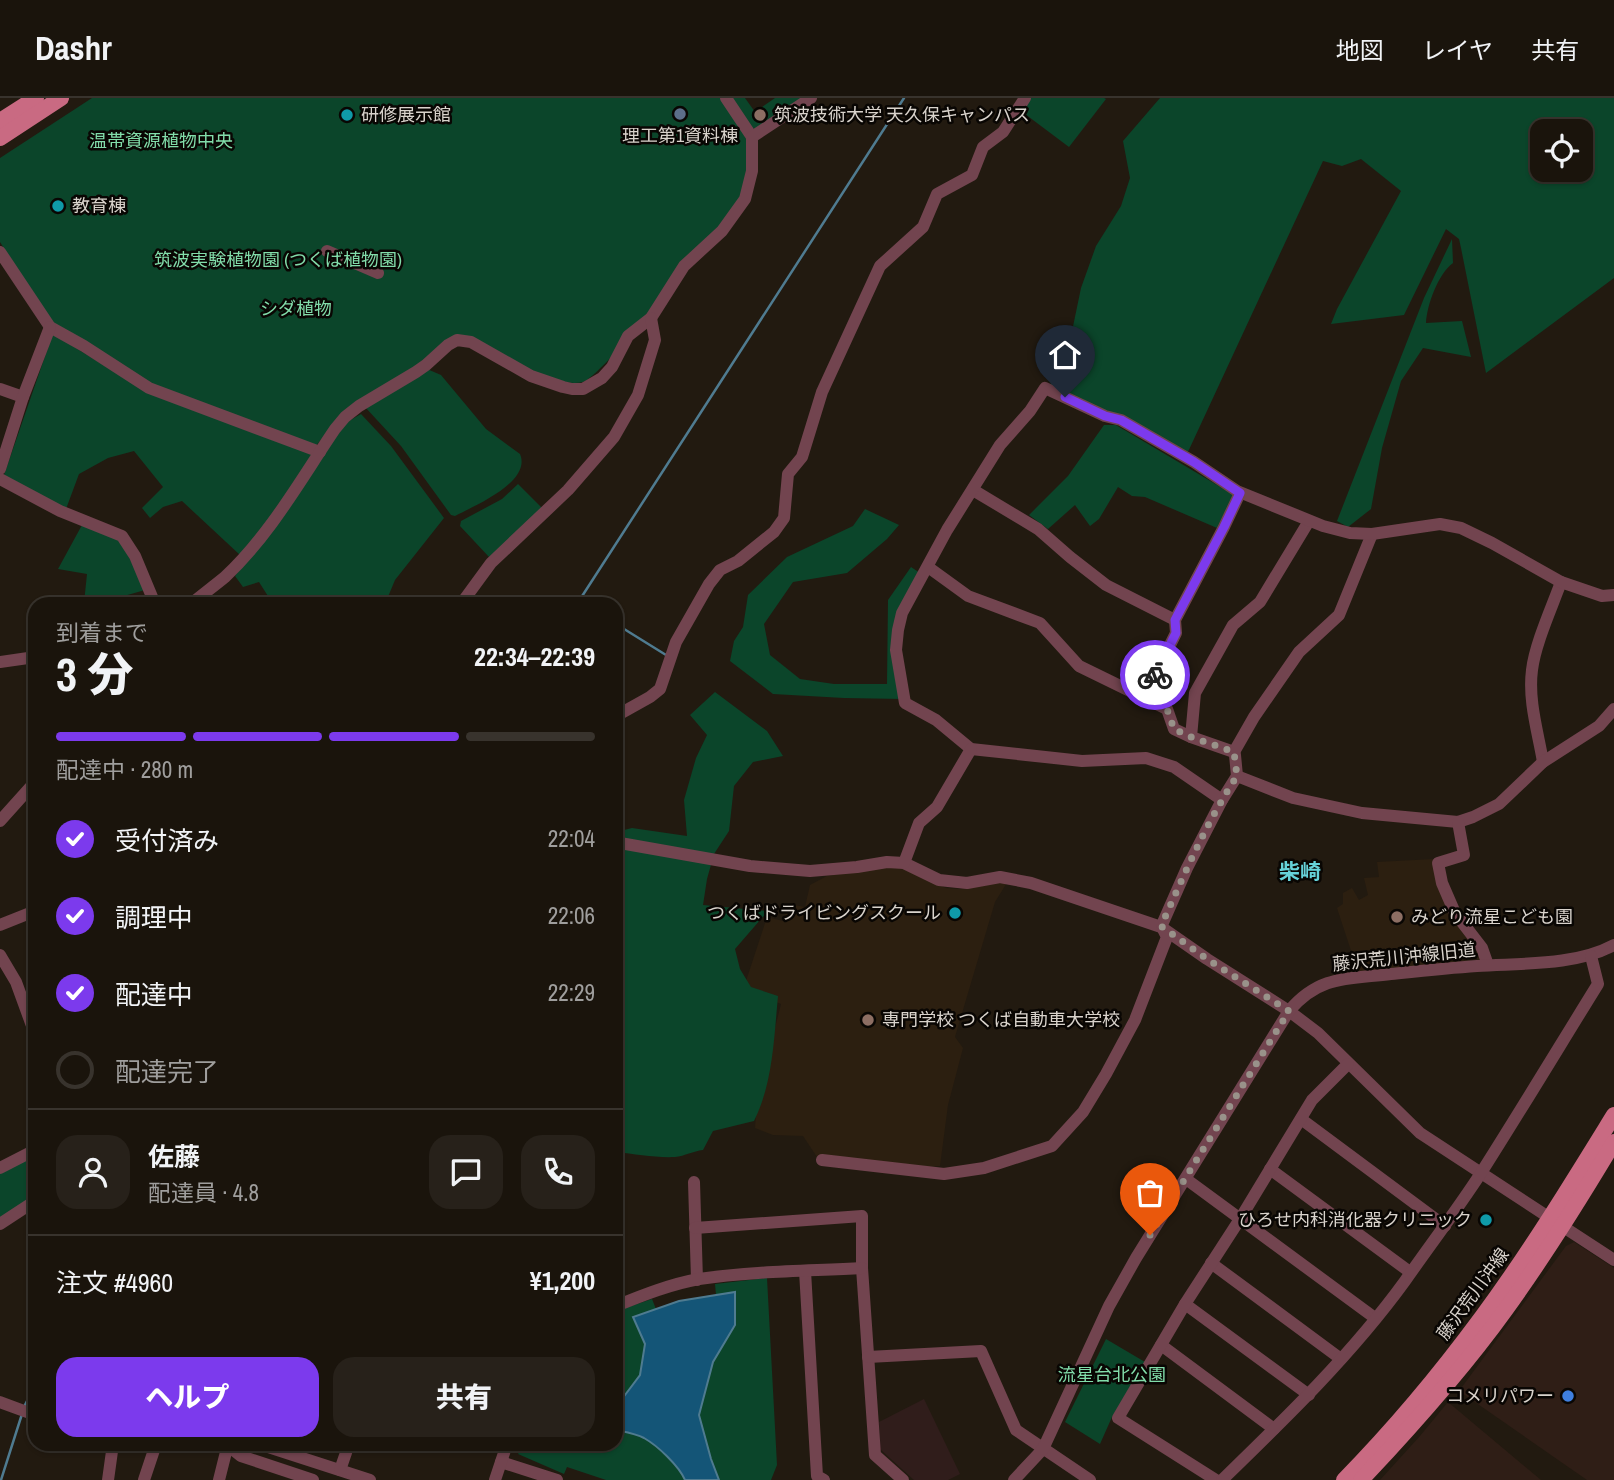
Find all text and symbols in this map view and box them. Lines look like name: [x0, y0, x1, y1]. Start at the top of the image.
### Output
text: Dashr: [35, 26, 112, 70]
text: 地図: [1336, 34, 1384, 66]
text: レイヤ: [1422, 34, 1493, 66]
text: 共有: [1531, 34, 1579, 66]
place label: 研修展示館: [361, 102, 451, 127]
place label: 筑波技術大学 天久保キャンパス: [774, 102, 1030, 127]
marker: 理工第1資料棟: [672, 106, 688, 122]
marker: 研修展示館: [339, 107, 355, 123]
marker: 筑波技術大学 天久保キャンパス: [752, 107, 768, 123]
map controls: [1530, 119, 1593, 182]
button: locate: [1530, 119, 1593, 182]
place label: 理工第1資料棟: [622, 123, 738, 148]
park label: 温帯資源植物中央: [89, 128, 233, 153]
place label: 教育棟: [72, 193, 126, 218]
marker: 教育棟: [50, 198, 66, 214]
park label: 筑波実験植物園 (つくば植物園): [154, 247, 402, 272]
park label: シダ植物: [260, 296, 332, 321]
pin: [1035, 325, 1095, 397]
icon: home: [1046, 336, 1084, 374]
text: 到着まで: [56, 617, 148, 648]
text: 22:34–22:39: [474, 639, 595, 674]
courier: [1120, 640, 1190, 710]
text: 3 分: [56, 643, 133, 705]
icon: bike: [1136, 656, 1174, 694]
text: 配達中 · 280 m: [56, 754, 193, 785]
icon: check: [56, 820, 94, 858]
text: 受付済み: [115, 823, 219, 858]
text: 22:04: [548, 823, 595, 854]
district label: 柴崎: [1279, 857, 1321, 886]
icon: check: [56, 897, 94, 935]
text: 調理中: [115, 900, 193, 935]
text: 22:06: [548, 900, 595, 931]
place label: つくばドライビングスクール: [707, 900, 941, 925]
place label: みどり流星こども園: [1411, 904, 1573, 929]
marker: つくばドライビングスクール: [947, 905, 963, 921]
marker: みどり流星こども園: [1389, 909, 1405, 925]
street label: 藤沢荒川沖線旧道: [1331, 937, 1477, 976]
icon: check: [56, 974, 94, 1012]
text: 配達中: [115, 977, 193, 1012]
text: 22:29: [548, 977, 595, 1008]
place label: 専門学校 つくば自動車大学校: [882, 1007, 1120, 1032]
marker: 専門学校 つくば自動車大学校: [860, 1012, 876, 1028]
text: 配達完了: [115, 1054, 219, 1089]
button: person: [56, 1135, 130, 1209]
button: chat: [429, 1135, 503, 1209]
button: phone: [521, 1135, 595, 1209]
text: 佐藤: [148, 1139, 200, 1174]
pin: [1120, 1163, 1180, 1235]
icon: bag: [1131, 1174, 1169, 1212]
text: 配達員 · 4.8: [148, 1177, 259, 1208]
place label: ひろせ内科消化器クリニック: [1238, 1207, 1472, 1232]
marker: ひろせ内科消化器クリニック: [1478, 1212, 1494, 1228]
street label: 藤沢荒川沖線: [1431, 1243, 1514, 1345]
text: ¥1,200: [530, 1263, 595, 1298]
text: 注文 #4960: [56, 1265, 173, 1300]
button: ヘルプ: [56, 1357, 319, 1437]
button: 共有: [333, 1357, 595, 1437]
park label: 流星台北公園: [1058, 1362, 1166, 1387]
place label: コメリパワー: [1446, 1383, 1554, 1408]
marker: コメリパワー: [1560, 1388, 1576, 1404]

